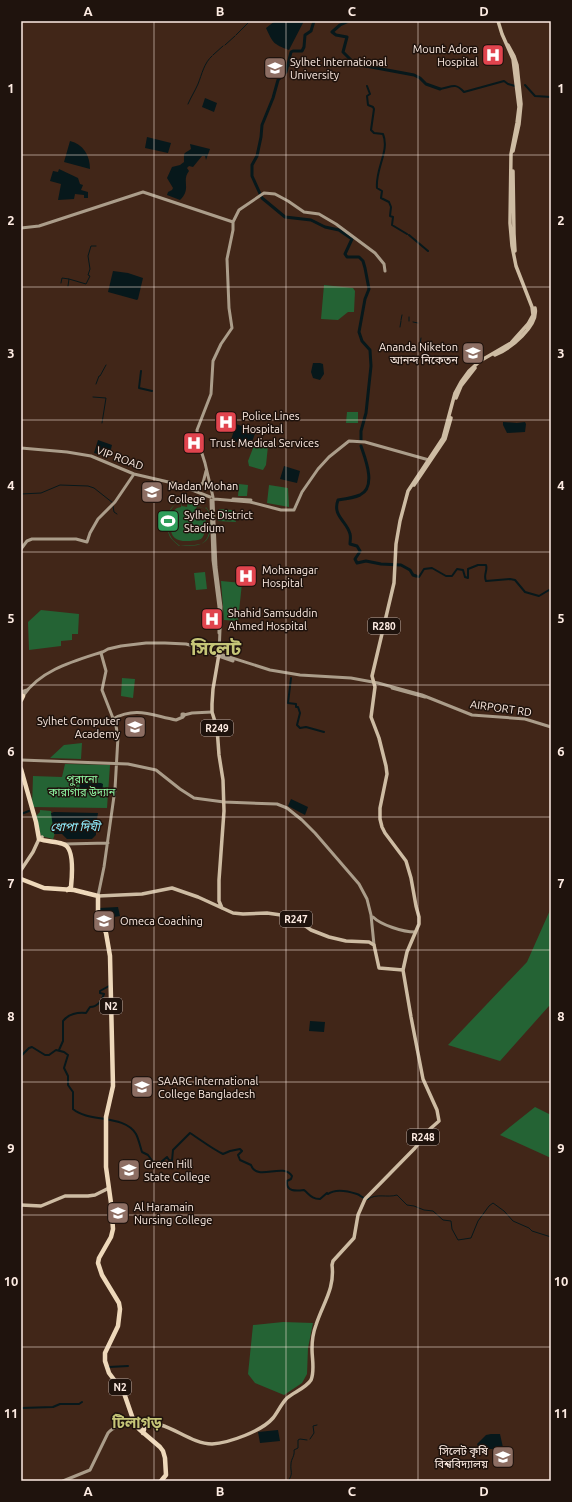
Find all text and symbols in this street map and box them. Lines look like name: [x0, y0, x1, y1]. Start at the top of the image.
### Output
text: A: [83, 4, 93, 18]
text: B: [216, 4, 225, 18]
text: C: [348, 4, 357, 18]
text: D: [479, 4, 489, 18]
hospital icon: Mount Adora Hospital: [480, 42, 506, 68]
place label: Mount Adora Hospital: [413, 43, 478, 68]
school or university icon: Sylhet International University: [262, 55, 288, 81]
place label: Sylhet International University: [290, 56, 387, 81]
text: 1: [7, 81, 15, 95]
text: 1: [557, 81, 565, 95]
text: 2: [7, 213, 15, 227]
text: 2: [557, 213, 565, 227]
school or university icon: Ananda Niketon আনন্দ নিকেতন: [460, 340, 486, 366]
place label: Ananda Niketon আনন্দ নিকেতন: [379, 341, 458, 366]
text: 3: [7, 346, 15, 360]
text: 3: [557, 346, 565, 360]
hospital icon: Police Lines Hospital: [213, 409, 239, 435]
place label: Police Lines Hospital: [242, 410, 300, 435]
hospital icon: Trust Medical Services: [181, 430, 207, 456]
place label: Trust Medical Services: [210, 437, 319, 449]
street label: VIP ROAD: [95, 444, 145, 472]
text: 4: [7, 478, 15, 492]
text: 4: [557, 478, 565, 492]
school or university icon: Madan Mohan College: [139, 479, 165, 505]
place label: Madan Mohan College: [168, 480, 238, 505]
sports icon: Sylhet District Stadium: [155, 508, 181, 534]
place label: Sylhet District Stadium: [184, 509, 253, 534]
hospital icon: Mohanagar Hospital: [233, 563, 259, 589]
place label: Mohanagar Hospital: [262, 564, 319, 589]
hospital icon: Shahid Samsuddin Ahmed Hospital: [199, 606, 225, 632]
place label: Shahid Samsuddin Ahmed Hospital: [228, 607, 317, 632]
text: 5: [7, 611, 15, 625]
text: 5: [557, 611, 565, 625]
road number: R280: [368, 618, 400, 634]
district label: সিলেট: [190, 637, 241, 659]
street label: AIRPORT RD: [469, 698, 533, 718]
school or university icon: Sylhet Computer Academy: [122, 714, 148, 740]
place label: Sylhet Computer Academy: [37, 715, 121, 740]
road number: R249: [201, 720, 233, 736]
text: 6: [7, 744, 15, 758]
text: 6: [557, 744, 565, 758]
park label: পুরানো কারাগার উদ্যান: [48, 773, 116, 798]
water label: ধোপা দিঘী: [50, 820, 103, 833]
text: 7: [7, 876, 15, 890]
text: 7: [557, 876, 565, 890]
school or university icon: Omeca Coaching: [91, 908, 117, 934]
road number: R247: [280, 911, 312, 927]
place label: Omeca Coaching: [120, 915, 203, 927]
road number: N2: [100, 998, 122, 1014]
text: 8: [7, 1009, 15, 1023]
text: 8: [557, 1009, 565, 1023]
school or university icon: SAARC International College Bangladesh: [129, 1074, 155, 1100]
place label: SAARC International College Bangladesh: [158, 1075, 258, 1100]
road number: R248: [407, 1129, 439, 1145]
text: 9: [7, 1141, 15, 1155]
text: 9: [557, 1141, 565, 1155]
school or university icon: Green Hill State College: [116, 1157, 142, 1183]
place label: Green Hill State College: [144, 1158, 210, 1183]
school or university icon: Al Haramain Nursing College: [105, 1200, 131, 1226]
place label: Al Haramain Nursing College: [134, 1201, 212, 1226]
text: 10: [4, 1274, 18, 1288]
text: 10: [554, 1274, 568, 1288]
road number: N2: [109, 1379, 131, 1395]
text: 11: [4, 1406, 18, 1420]
text: 11: [554, 1406, 568, 1420]
district label: টিলাগড়: [111, 1413, 162, 1431]
school or university icon: সিলেট কৃষি বিশ্ববিদ্যালয়: [490, 1444, 516, 1470]
place label: সিলেট কৃষি বিশ্ববিদ্যালয়: [434, 1445, 488, 1470]
text: A: [83, 1484, 93, 1498]
text: B: [216, 1484, 225, 1498]
text: C: [348, 1484, 357, 1498]
text: D: [479, 1484, 489, 1498]

